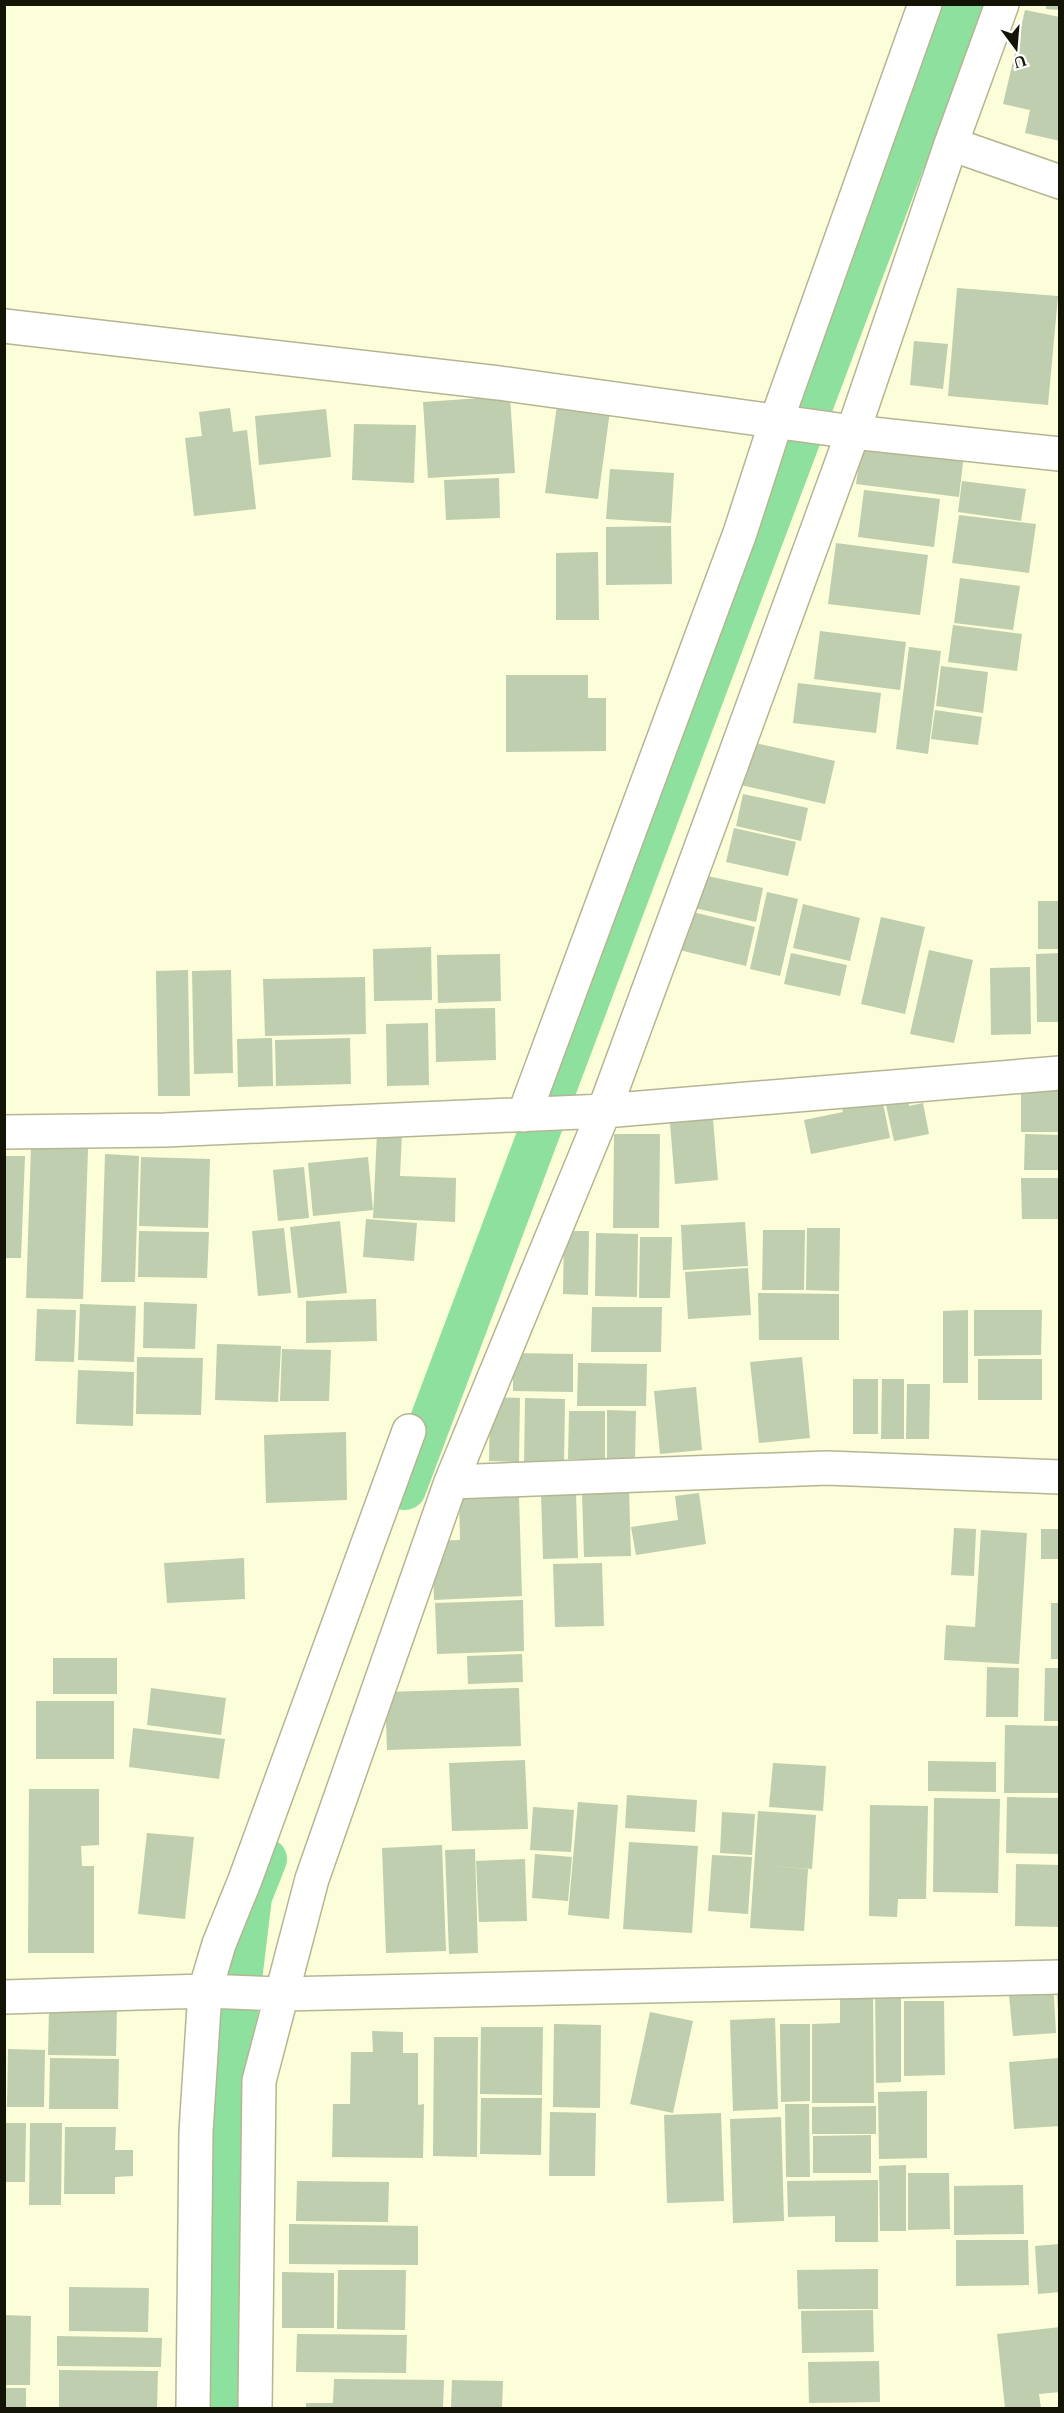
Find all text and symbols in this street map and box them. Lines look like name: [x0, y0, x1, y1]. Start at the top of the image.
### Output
north arrow: [986, 18, 1046, 78]
text: U: [1010, 48, 1030, 75]

